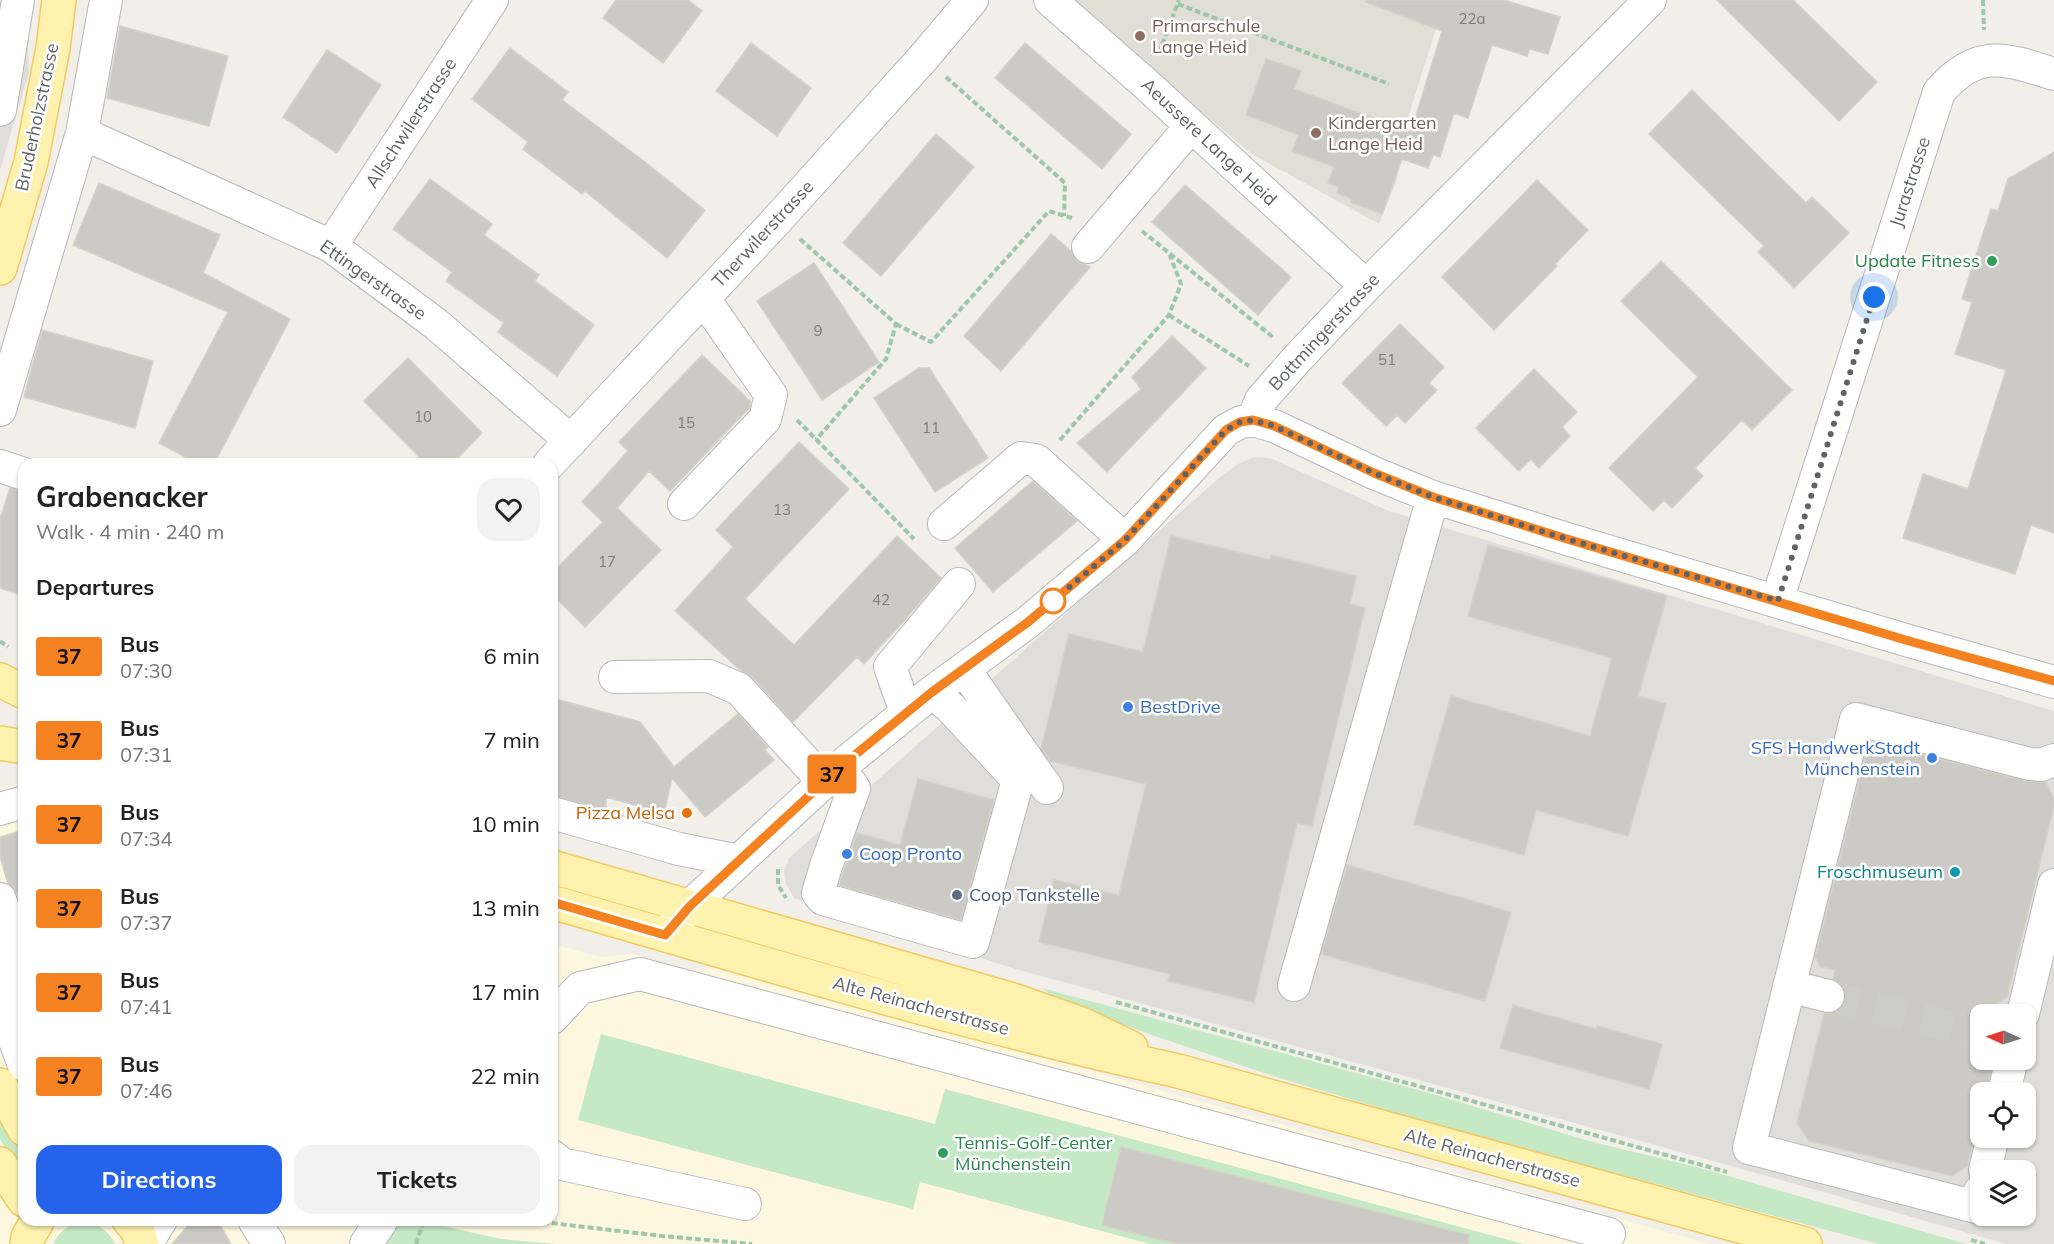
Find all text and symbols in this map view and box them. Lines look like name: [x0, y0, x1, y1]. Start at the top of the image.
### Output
house number: 22a: [1458, 9, 1486, 28]
place label: Primarschule Lange Heid: [1152, 14, 1260, 58]
marker: Primarschule Lange Heid: [1133, 29, 1147, 43]
street label: Bruderholzstrasse: [10, 41, 63, 193]
street label: Allschwilerstrasse: [360, 53, 461, 192]
street label: Aeussere Lange Heid: [1137, 73, 1282, 210]
place label: Kindergarten Lange Heid: [1328, 111, 1436, 155]
marker: Kindergarten Lange Heid: [1309, 126, 1323, 140]
street label: Jurastrasse: [1884, 134, 1935, 230]
street label: Therwilerstrasse: [707, 175, 818, 292]
street label: Ettingerstrasse: [316, 234, 431, 325]
place label: Update Fitness: [1855, 249, 1980, 272]
marker: Update Fitness: [1985, 254, 1999, 268]
street label: Bottmingerstrasse: [1263, 268, 1384, 395]
your location: [1859, 282, 1889, 312]
house number: 9: [813, 321, 823, 340]
house number: 51: [1378, 350, 1396, 369]
house number: 10: [414, 407, 432, 426]
house number: 15: [677, 413, 695, 432]
house number: 11: [922, 418, 940, 437]
button: heart: [477, 478, 540, 541]
text: Grabenacker: [36, 479, 208, 514]
house number: 13: [773, 500, 791, 519]
text: Walk · 4 min · 240 m: [36, 519, 224, 544]
house number: 17: [598, 552, 616, 571]
text: Departures: [36, 573, 154, 601]
unlabelled marker: [1040, 588, 1066, 614]
house number: 42: [872, 590, 890, 609]
text: Bus: [120, 630, 159, 658]
text: 6 min: [484, 642, 540, 670]
text: 37: [56, 643, 82, 669]
text: 07:30: [120, 658, 173, 683]
place label: BestDrive: [1140, 695, 1221, 718]
marker: BestDrive: [1121, 700, 1135, 714]
text: Bus: [120, 714, 159, 742]
text: 7 min: [484, 726, 540, 754]
text: 37: [56, 727, 82, 753]
place label: SFS HandwerkStadt Münchenstein: [1751, 736, 1920, 780]
text: 07:31: [120, 742, 173, 767]
marker: SFS HandwerkStadt Münchenstein: [1925, 751, 1939, 765]
line badge: 37: [805, 754, 859, 794]
text: 37: [819, 761, 845, 787]
text: Bus: [120, 798, 159, 826]
place label: Pizza Melsa: [576, 801, 675, 824]
marker: Pizza Melsa: [680, 806, 694, 820]
text: 10 min: [470, 810, 540, 838]
text: 37: [56, 811, 82, 837]
text: 07:34: [120, 826, 173, 851]
place label: Coop Pronto: [859, 842, 962, 865]
marker: Coop Pronto: [840, 847, 854, 861]
place label: Froschmuseum: [1817, 860, 1943, 883]
marker: Froschmuseum: [1948, 865, 1962, 879]
text: Bus: [120, 882, 159, 910]
place label: Coop Tankstelle: [969, 883, 1100, 906]
marker: Coop Tankstelle: [950, 888, 964, 902]
text: 13 min: [470, 894, 540, 922]
text: 37: [56, 895, 82, 921]
text: 07:37: [120, 910, 173, 935]
text: Bus: [120, 966, 159, 994]
street label: Alte Reinacherstrasse: [830, 971, 1012, 1040]
text: 17 min: [470, 978, 540, 1006]
text: 37: [56, 979, 82, 1005]
text: 07:41: [120, 994, 173, 1019]
north arrow: [1970, 1004, 2036, 1070]
map controls: [1970, 1004, 2036, 1226]
text: Bus: [120, 1050, 159, 1078]
text: 22 min: [470, 1062, 540, 1090]
text: 37: [56, 1063, 82, 1089]
text: 07:46: [120, 1078, 173, 1103]
button: locate: [1970, 1082, 2036, 1148]
street label: Alte Reinacherstrasse: [1401, 1123, 1583, 1192]
place label: Tennis-Golf-Center Münchenstein: [955, 1131, 1113, 1175]
button: Directions: [36, 1145, 282, 1214]
button: Tickets: [294, 1145, 540, 1214]
marker: Tennis-Golf-Center Münchenstein: [936, 1146, 950, 1160]
button: layers: [1970, 1160, 2036, 1226]

